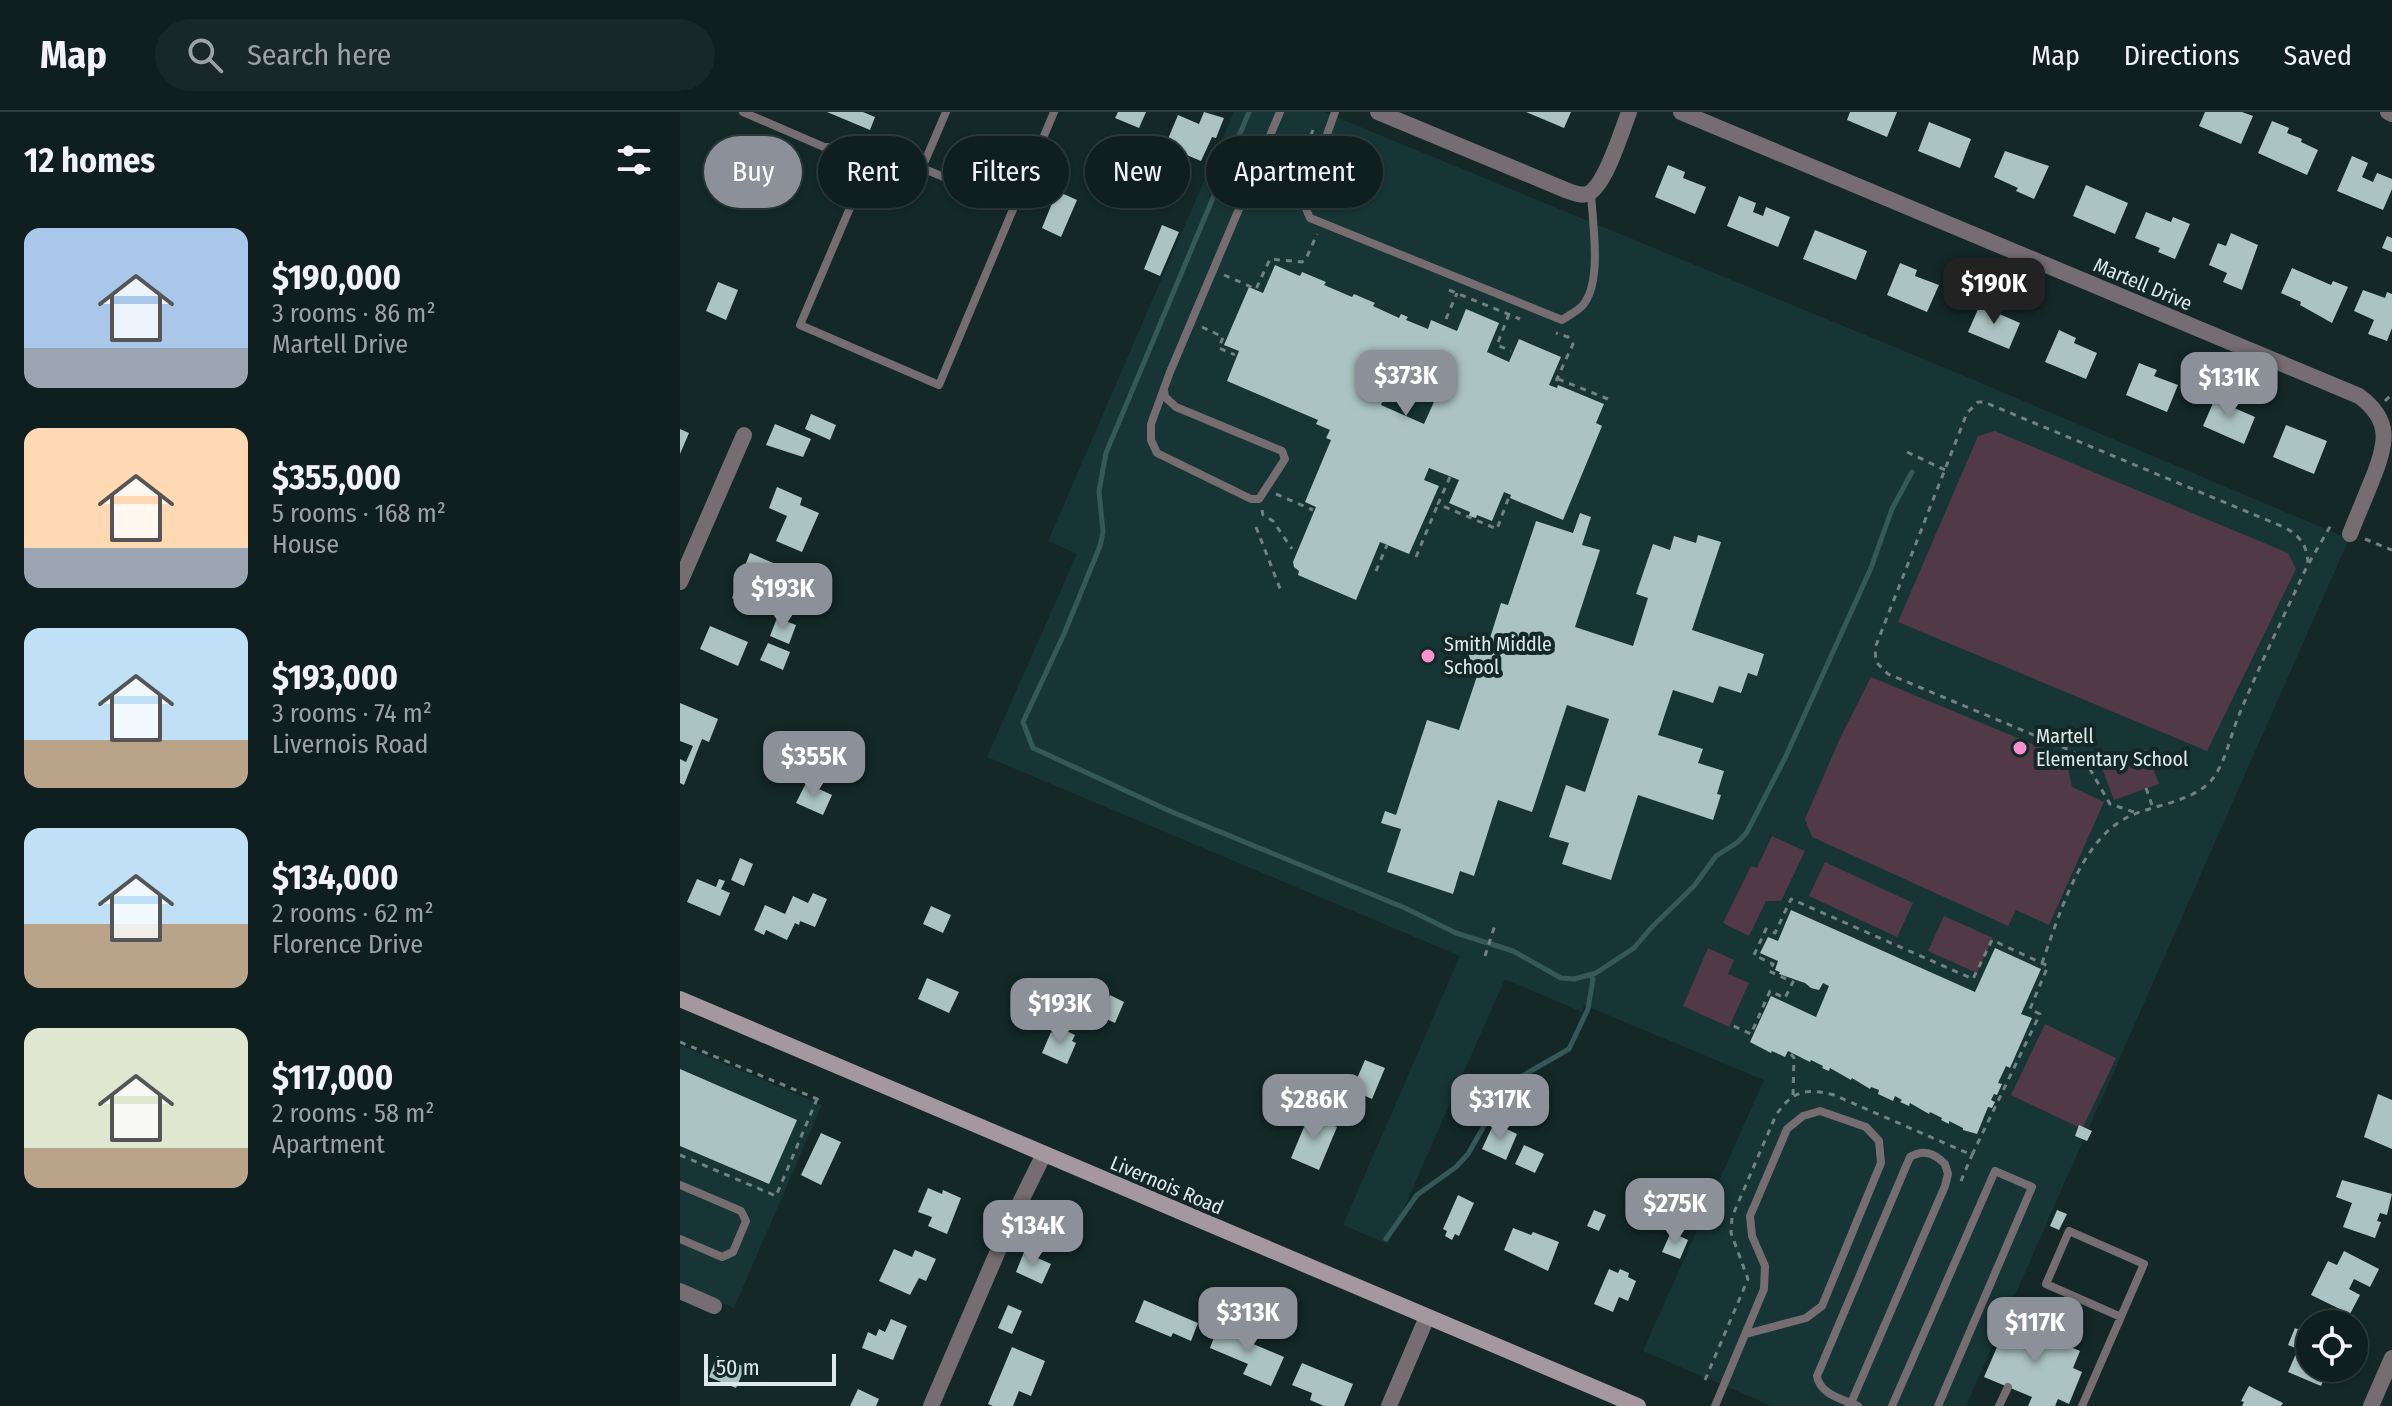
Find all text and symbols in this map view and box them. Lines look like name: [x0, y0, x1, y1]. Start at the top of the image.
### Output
search box: [155, 19, 715, 91]
text: Map: [40, 32, 107, 78]
icon: search: [183, 33, 227, 77]
text: Search here: [247, 37, 391, 73]
text: Map: [2031, 39, 2080, 72]
text: Directions: [2124, 39, 2240, 72]
text: Saved: [2284, 39, 2352, 72]
chip: Buy: [704, 136, 802, 208]
chip: Rent: [818, 136, 927, 208]
chip: Filters: [943, 136, 1069, 208]
chip: New: [1085, 136, 1190, 208]
chip: Apartment: [1206, 136, 1383, 208]
icon: filters: [612, 138, 656, 182]
text: 12 homes: [24, 140, 155, 181]
street label: Martell Drive: [2090, 252, 2196, 316]
text: $190,000: [272, 257, 401, 298]
pin: $190K: [1938, 258, 2050, 326]
icon: home: [88, 260, 184, 356]
text: $190K: [1961, 268, 2027, 299]
text: 3 rooms · 86 m²: [272, 298, 436, 329]
text: Martell Drive: [272, 329, 408, 360]
pin: $373K: [1350, 350, 1462, 418]
pin: $131K: [2173, 352, 2285, 420]
text: $373K: [1374, 360, 1438, 391]
text: $131K: [2199, 362, 2259, 393]
text: $355,000: [272, 457, 401, 498]
icon: home: [88, 460, 184, 556]
text: 5 rooms · 168 m²: [272, 498, 446, 529]
text: House: [272, 529, 339, 560]
pin: $193K: [727, 563, 839, 631]
text: $193K: [751, 573, 815, 604]
place label: Smith Middle School: [1444, 632, 1552, 679]
marker: Smith Middle School: [1419, 647, 1437, 665]
text: $193,000: [272, 657, 398, 698]
icon: home: [88, 660, 184, 756]
text: 3 rooms · 74 m²: [272, 698, 432, 729]
place label: Martell Elementary School: [2036, 724, 2188, 771]
text: Livernois Road: [272, 729, 429, 760]
pin: $355K: [758, 731, 870, 799]
marker: Martell Elementary School: [2011, 739, 2029, 757]
text: $355K: [781, 741, 847, 772]
text: $134,000: [272, 857, 398, 898]
icon: home: [88, 860, 184, 956]
text: 2 rooms · 62 m²: [272, 898, 434, 929]
text: Florence Drive: [272, 929, 423, 960]
pin: $193K: [1004, 978, 1116, 1046]
text: $193K: [1028, 988, 1092, 1019]
text: $117,000: [272, 1057, 393, 1098]
icon: home: [88, 1060, 184, 1156]
pin: $286K: [1258, 1074, 1370, 1142]
pin: $317K: [1444, 1074, 1556, 1142]
text: $286K: [1280, 1084, 1348, 1115]
text: $317K: [1469, 1084, 1531, 1115]
text: 2 rooms · 58 m²: [272, 1098, 434, 1129]
text: Apartment: [272, 1129, 385, 1160]
street label: Livernois Road: [1107, 1150, 1227, 1220]
pin: $275K: [1619, 1178, 1731, 1246]
text: $275K: [1643, 1188, 1707, 1219]
pin: $134K: [977, 1200, 1089, 1268]
text: $134K: [1001, 1210, 1065, 1241]
pin: $313K: [1192, 1287, 1304, 1355]
text: $313K: [1216, 1297, 1280, 1328]
pin: $117K: [1979, 1297, 2091, 1365]
text: $117K: [2005, 1307, 2065, 1338]
map controls: [2296, 1310, 2368, 1382]
button: locate: [2296, 1310, 2368, 1382]
scale bar: [704, 1350, 836, 1386]
text: 50 m: [716, 1354, 760, 1381]

